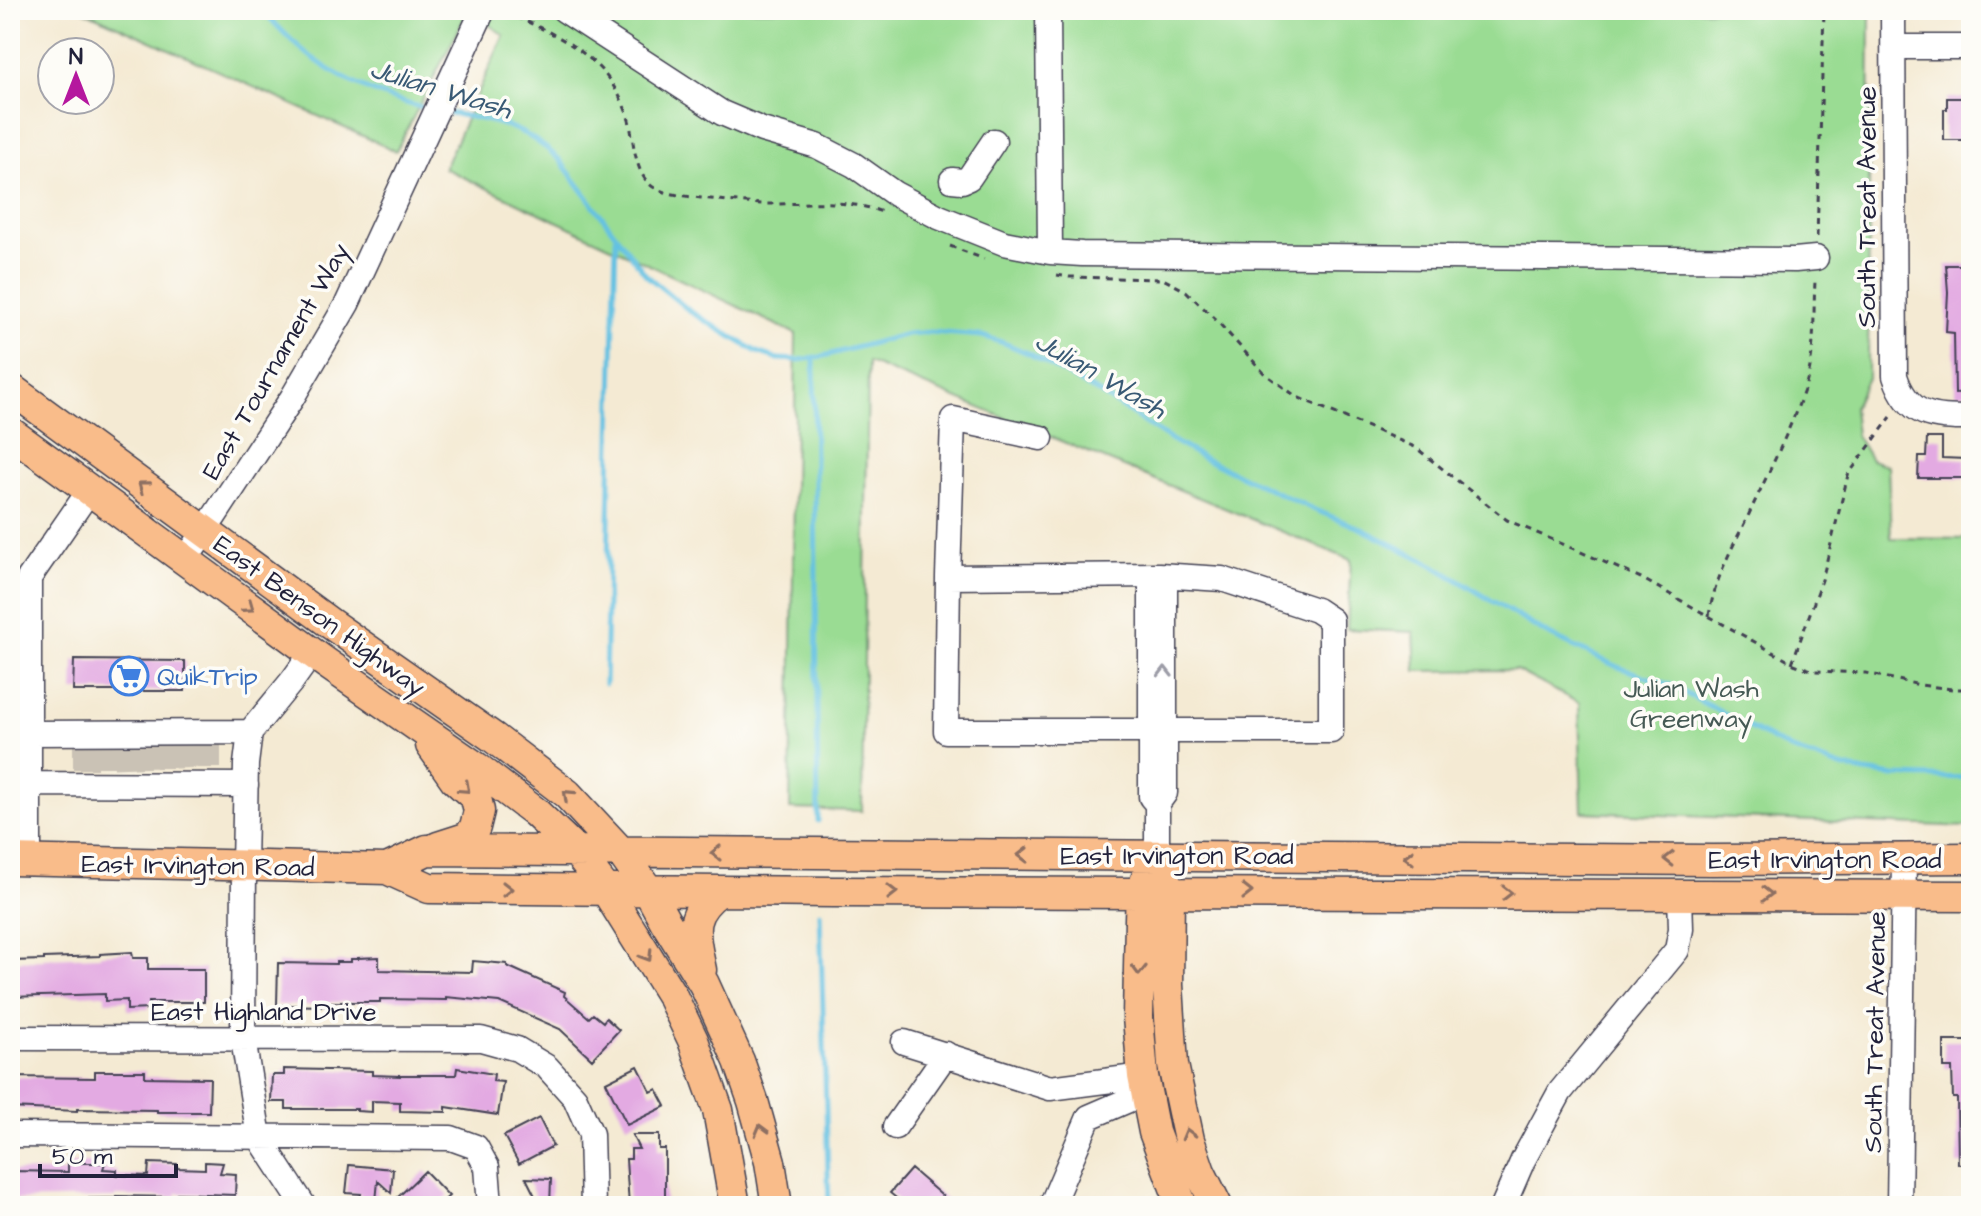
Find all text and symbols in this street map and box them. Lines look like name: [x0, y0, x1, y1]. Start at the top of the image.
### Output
north arrow: [36, 36, 116, 116]
text: N: [69, 42, 83, 73]
water label: Julian Wash: [365, 49, 517, 130]
street label: South Treat Avenue: [1849, 86, 1885, 328]
street label: East Tournament Way: [193, 237, 360, 487]
water label: Julian Wash: [1027, 322, 1174, 429]
one-way arrow: [137, 481, 151, 495]
street label: East Benson Highway: [205, 527, 433, 707]
one-way arrow: [240, 597, 254, 612]
supermarket icon: QuikTrip: [108, 655, 150, 697]
place label: QuikTrip: [157, 659, 258, 695]
one-way arrow: [1156, 665, 1174, 678]
park label: Julian Wash Greenway: [1623, 671, 1759, 739]
one-way arrow: [456, 779, 471, 793]
one-way arrow: [562, 791, 577, 805]
street label: East Irvington Road: [1061, 838, 1293, 876]
street label: East Irvington Road: [1709, 842, 1941, 880]
one-way arrow: [709, 844, 722, 862]
street label: East Irvington Road: [81, 846, 315, 888]
one-way arrow: [1016, 846, 1029, 864]
one-way arrow: [1402, 848, 1415, 866]
one-way arrow: [1662, 850, 1675, 868]
one-way arrow: [501, 880, 514, 898]
one-way arrow: [886, 883, 899, 901]
one-way arrow: [1241, 884, 1254, 901]
one-way arrow: [1501, 884, 1514, 902]
one-way arrow: [1761, 885, 1774, 903]
street label: South Treat Avenue: [1855, 911, 1895, 1153]
one-way arrow: [637, 947, 652, 962]
one-way arrow: [1130, 964, 1148, 977]
street label: East Highland Drive: [151, 994, 377, 1032]
one-way arrow: [753, 1123, 770, 1137]
scale bar: [40, 1128, 176, 1178]
one-way arrow: [1181, 1128, 1197, 1141]
text: 50 m: [52, 1140, 113, 1174]

